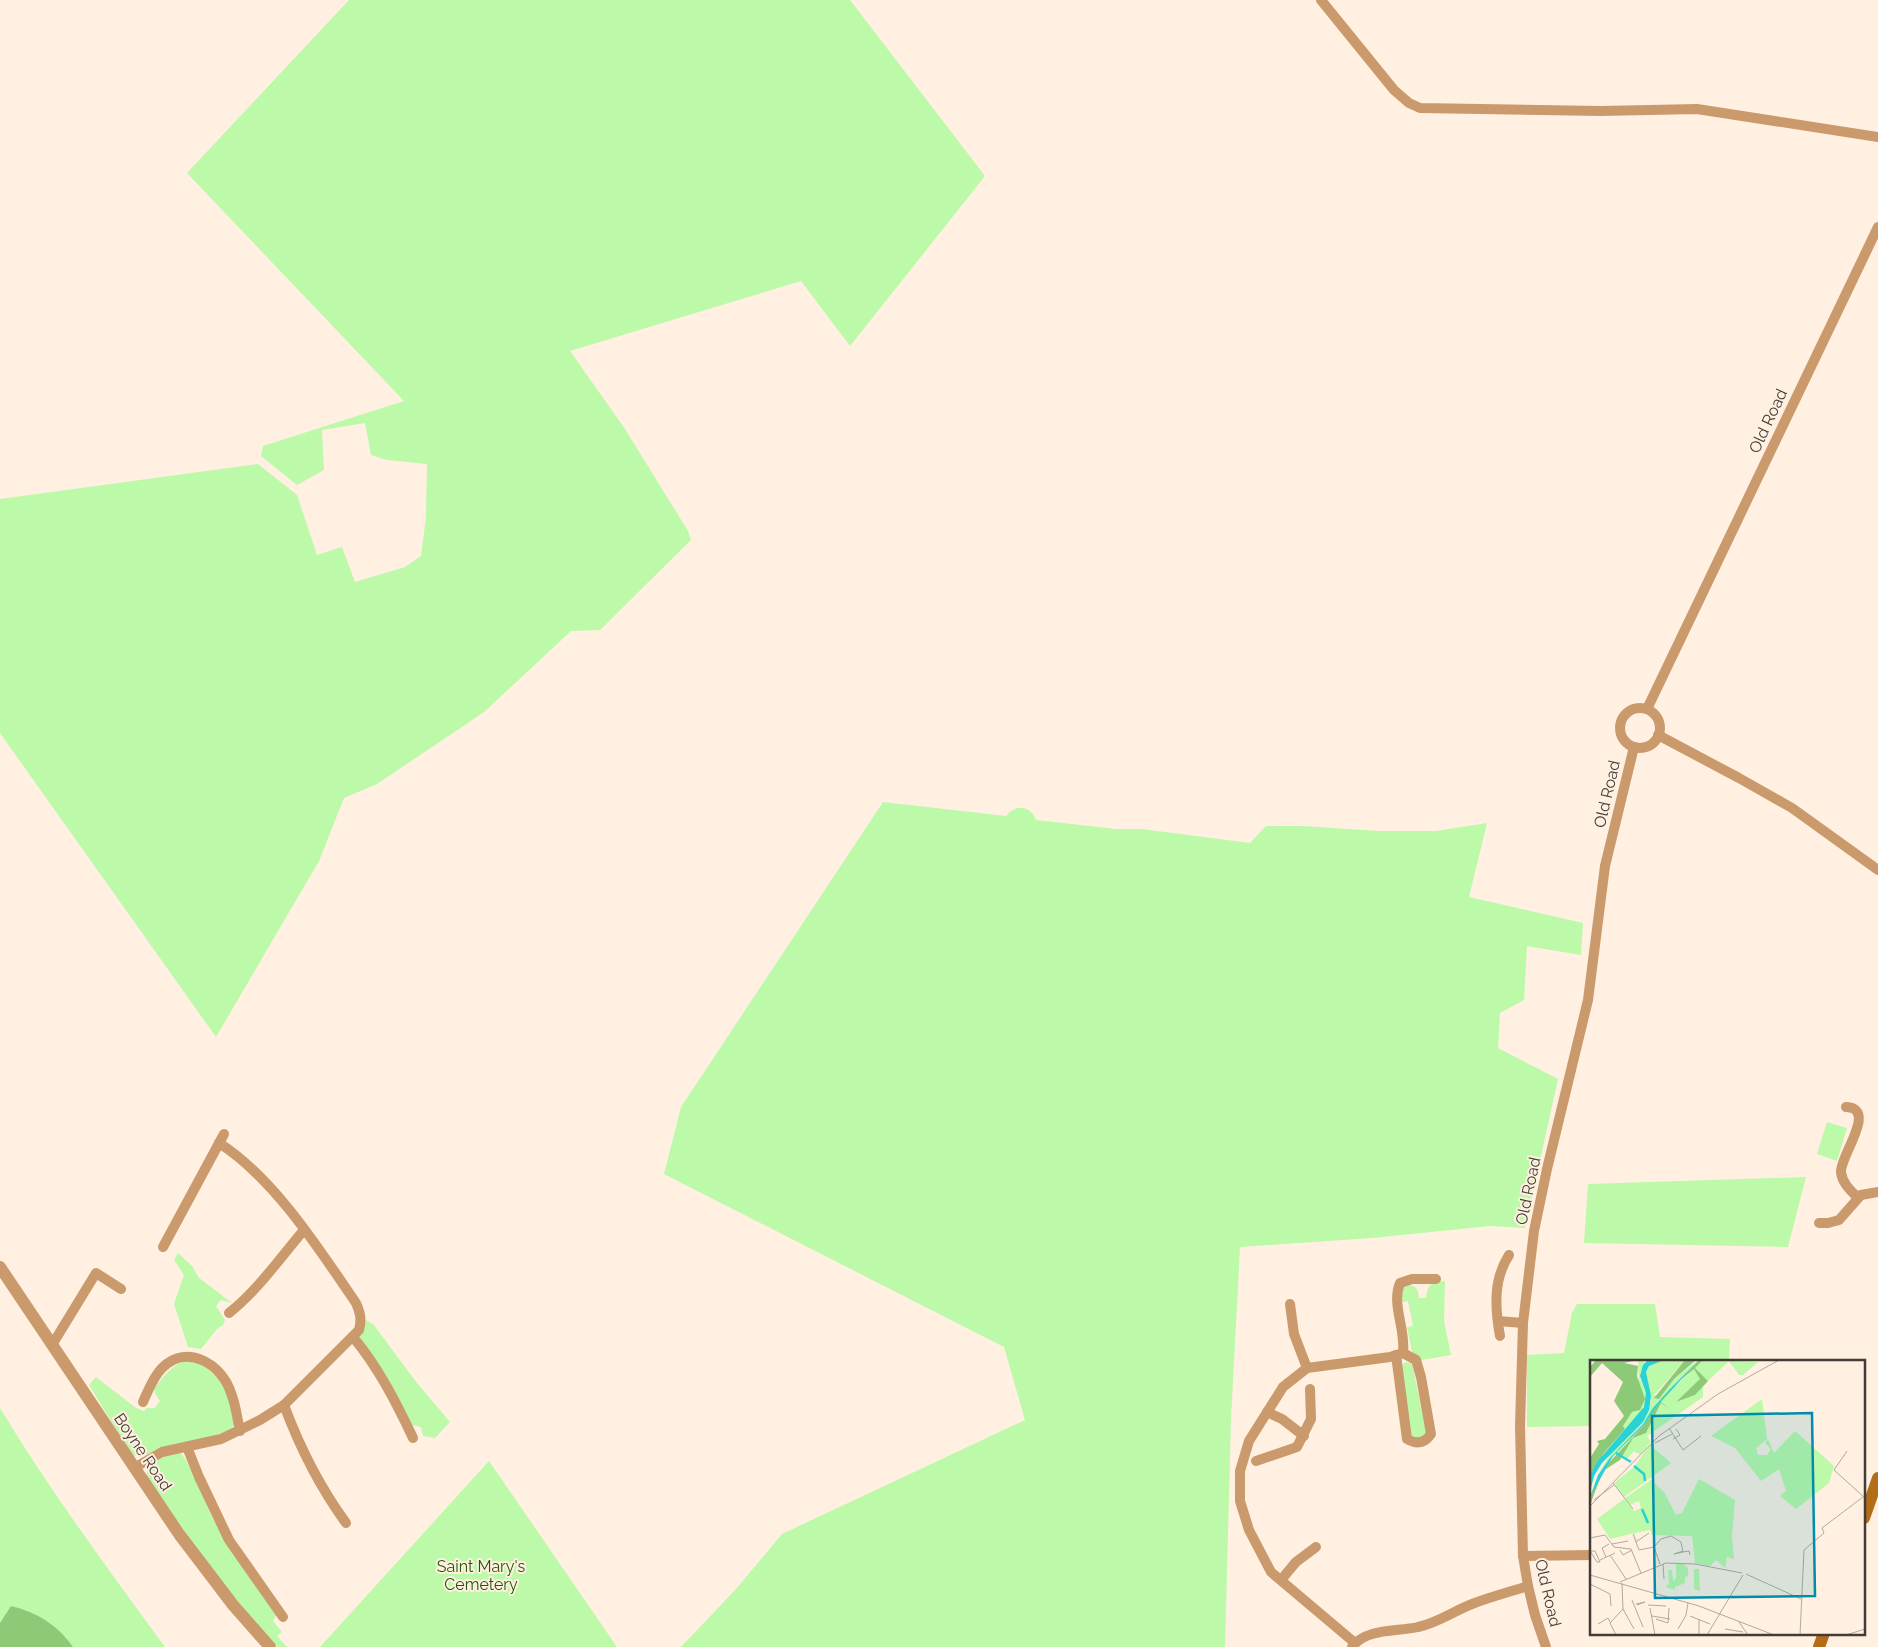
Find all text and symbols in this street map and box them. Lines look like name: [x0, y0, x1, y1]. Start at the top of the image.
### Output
street label: Old Road: [1745, 386, 1791, 456]
street label: Old Road: [1590, 758, 1624, 830]
street label: Old Road: [1512, 1155, 1544, 1227]
inset map: [1590, 1360, 1866, 1634]
street label: Boyne Road: [110, 1409, 176, 1495]
park label: Saint Mary's Cemetery: [437, 1557, 525, 1594]
street label: Old Road: [1531, 1557, 1565, 1629]

